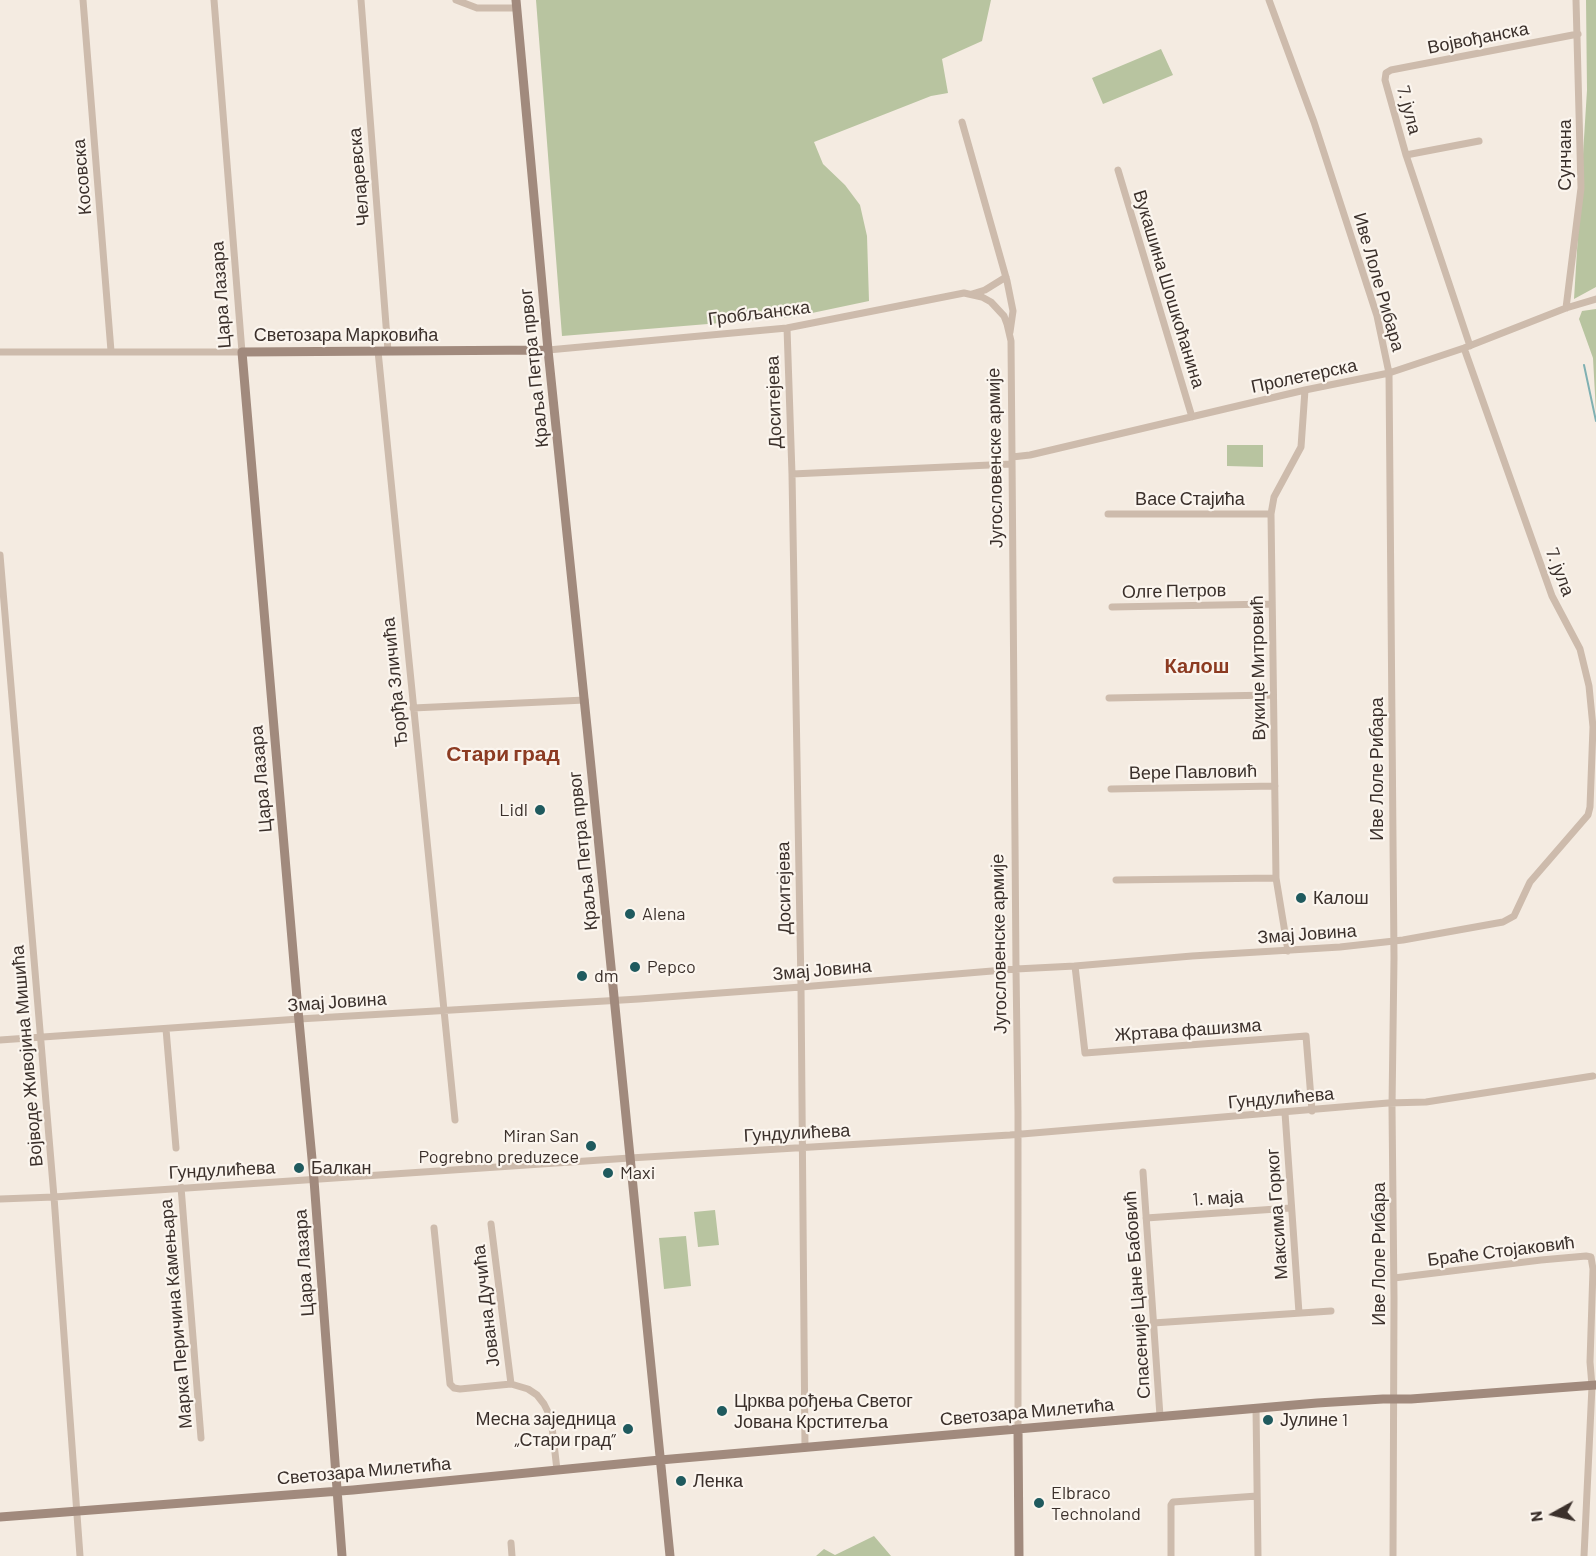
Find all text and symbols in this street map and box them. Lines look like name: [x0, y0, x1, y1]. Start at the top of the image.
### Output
street label: Војвођанска: [1426, 18, 1530, 58]
street label: 7. јула: [1392, 83, 1426, 137]
street label: Сунчана: [1554, 119, 1576, 191]
street label: Челаревска: [344, 127, 374, 227]
street label: Косовска: [68, 138, 96, 216]
street label: Вукашина Шошкоћанина: [1129, 187, 1209, 391]
street label: Иве Лоле Рибара: [1349, 210, 1409, 354]
street label: Цара Лазара: [206, 241, 236, 349]
street label: Краља Петра првог: [515, 287, 553, 449]
street label: Гробљанска: [707, 296, 811, 330]
street label: Светозара Марковића: [254, 324, 438, 346]
street label: Пролетерска: [1249, 354, 1359, 398]
street label: Доситејева: [762, 355, 786, 449]
street label: Југословенске армије: [983, 368, 1007, 548]
street label: Васе Стајића: [1135, 488, 1245, 510]
street label: 7. јула: [1541, 545, 1579, 599]
street label: Олге Петров: [1122, 579, 1226, 603]
street label: Вукице Митровић: [1246, 595, 1270, 741]
street label: Ђорђа Зличића: [377, 616, 413, 748]
district label: Калош: [1165, 654, 1229, 678]
street label: Иве Лоле Рибара: [1366, 697, 1388, 841]
street label: Цара Лазара: [246, 725, 276, 833]
district label: Стари град: [446, 741, 560, 767]
street label: Вере Павловић: [1129, 760, 1257, 784]
street label: Краља Петра првог: [564, 770, 602, 932]
place label: Lidl: [499, 799, 528, 821]
marker: Lidl: [533, 803, 547, 817]
street label: Доситејева: [772, 841, 796, 935]
street label: Југословенске армије: [987, 854, 1011, 1034]
place label: Калош: [1313, 887, 1369, 909]
marker: Калош: [1294, 891, 1308, 905]
place label: Alena: [642, 903, 686, 925]
marker: Alena: [623, 907, 637, 921]
street label: Змај Јовина: [1257, 920, 1357, 948]
street label: Војводе Живојина Мишића: [7, 944, 47, 1168]
street label: Змај Јовина: [772, 955, 872, 985]
place label: Pepco: [647, 956, 696, 978]
marker: Pepco: [628, 960, 642, 974]
place label: dm: [594, 965, 619, 987]
marker: dm: [575, 969, 589, 983]
street label: Змај Јовина: [287, 988, 387, 1016]
street label: Жртава фашизма: [1114, 1014, 1262, 1046]
street label: Гундулићева: [1227, 1083, 1335, 1113]
street label: Гундулићева: [743, 1119, 851, 1147]
place label: Miran San Pogrebno preduzece: [418, 1125, 579, 1168]
marker: Miran San Pogrebno preduzece: [584, 1139, 598, 1153]
street label: Максима Горког: [1262, 1148, 1292, 1280]
street label: Гундулићева: [168, 1156, 276, 1184]
place label: Балкан: [311, 1157, 372, 1179]
marker: Балкан: [292, 1161, 306, 1175]
place label: Maxi: [620, 1162, 655, 1184]
marker: Maxi: [601, 1166, 615, 1180]
street label: Иве Лоле Рибара: [1368, 1182, 1390, 1326]
street label: 1. маја: [1192, 1185, 1244, 1211]
street label: Спасеније Цане Бабовић: [1119, 1190, 1155, 1400]
street label: Марка Перичина Камењара: [155, 1198, 197, 1430]
street label: Цара Лазара: [289, 1209, 319, 1317]
street label: Браће Стојаковић: [1426, 1231, 1576, 1271]
street label: Јована Дучића: [468, 1244, 504, 1368]
place label: Црква рођења Светог Јована Крститеља: [734, 1390, 913, 1432]
street label: Светозара Милетића: [939, 1394, 1115, 1430]
marker: Црква рођења Светог Јована Крститеља: [715, 1404, 729, 1418]
place label: Месна заједница „Стари град”: [476, 1408, 616, 1450]
place label: Јулине 1: [1280, 1409, 1348, 1431]
marker: Јулине 1: [1261, 1413, 1275, 1427]
marker: Месна заједница „Стари град”: [621, 1422, 635, 1436]
street label: Светозара Милетића: [276, 1453, 452, 1489]
place label: Ленка: [693, 1470, 743, 1492]
marker: Ленка: [674, 1474, 688, 1488]
place label: Elbraco Technoland: [1051, 1482, 1141, 1524]
north arrow: [1524, 1484, 1584, 1544]
marker: Elbraco Technoland: [1032, 1496, 1046, 1510]
text: N: [1526, 1510, 1546, 1523]

